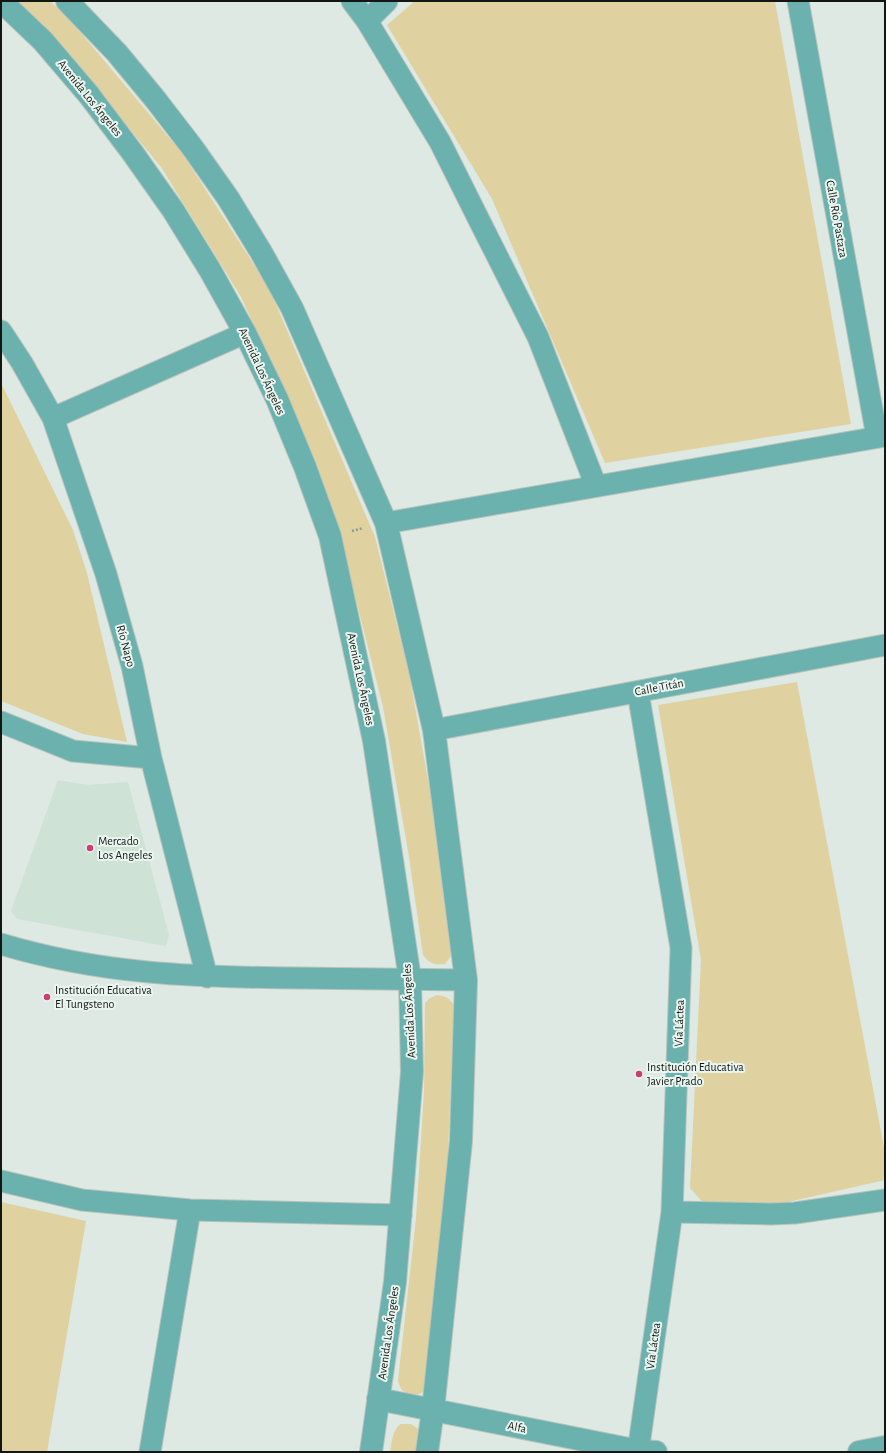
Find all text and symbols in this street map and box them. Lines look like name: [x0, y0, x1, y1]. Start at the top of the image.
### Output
street label: Avenida Los Ángeles: [56, 57, 125, 138]
street label: Calle Río Pastaza: [824, 179, 850, 259]
street label: Avenida Los Ángeles: [237, 325, 288, 416]
street label: Río Napo: [115, 624, 137, 668]
street label: Avenida Los Ángeles: [345, 631, 378, 726]
street label: Calle Titán: [634, 676, 684, 698]
place label: Mercado Los Angeles: [98, 835, 152, 861]
marker: Mercado Los Angeles: [85, 843, 95, 853]
street label: Avenida Los Ángeles: [400, 964, 417, 1059]
place label: Institución Educativa El Tungsteno: [55, 984, 152, 1010]
marker: Institución Educativa El Tungsteno: [42, 992, 52, 1002]
street label: Vía Láctea: [672, 999, 686, 1047]
place label: Institución Educativa Javier Prado: [647, 1061, 744, 1087]
marker: Institución Educativa Javier Prado: [634, 1069, 644, 1079]
street label: Avenida Los Ángeles: [374, 1285, 401, 1381]
street label: Vía Láctea: [644, 1321, 662, 1370]
street label: Alfa: [507, 1419, 528, 1435]

